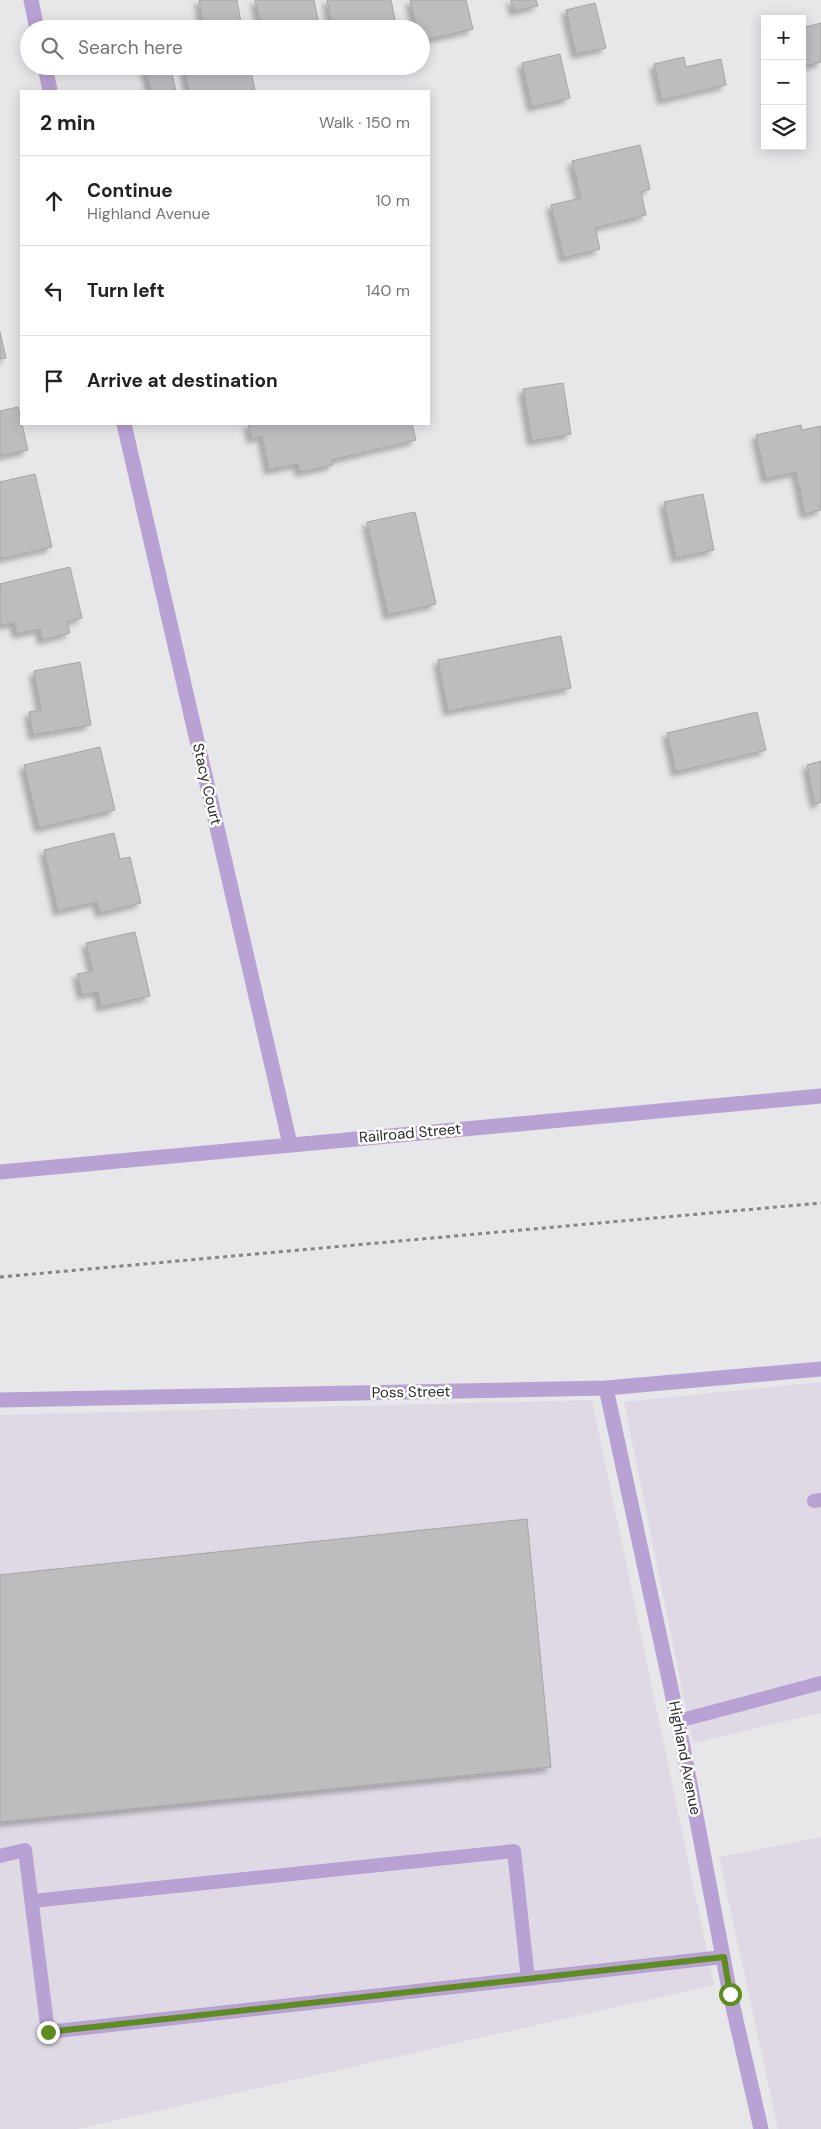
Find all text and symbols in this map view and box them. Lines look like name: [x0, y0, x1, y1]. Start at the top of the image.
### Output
map controls: [761, 15, 806, 150]
button: +: [761, 15, 806, 60]
search box: [20, 20, 430, 75]
icon: search: [38, 34, 66, 62]
text: Search here: [78, 35, 183, 60]
button: −: [761, 60, 806, 105]
button: layers: [761, 105, 806, 150]
text: 2 min: [40, 109, 96, 137]
text: Walk · 150 m: [319, 112, 410, 133]
text: Continue: [87, 178, 173, 203]
icon: ahead: [40, 187, 68, 215]
text: 10 m: [376, 190, 410, 211]
text: Highland Avenue: [87, 203, 210, 224]
icon: left: [40, 277, 68, 305]
text: Turn left: [87, 278, 165, 303]
text: 140 m: [366, 280, 410, 301]
icon: arrive: [40, 367, 68, 395]
text: Arrive at destination: [87, 368, 278, 393]
street label: Stacy Court: [188, 741, 226, 827]
street label: Railroad Street: [358, 1119, 462, 1147]
street label: Poss Street: [371, 1381, 451, 1403]
street label: Highland Avenue: [664, 1700, 706, 1816]
route start: [719, 1983, 742, 2006]
route end: [37, 2021, 60, 2044]

